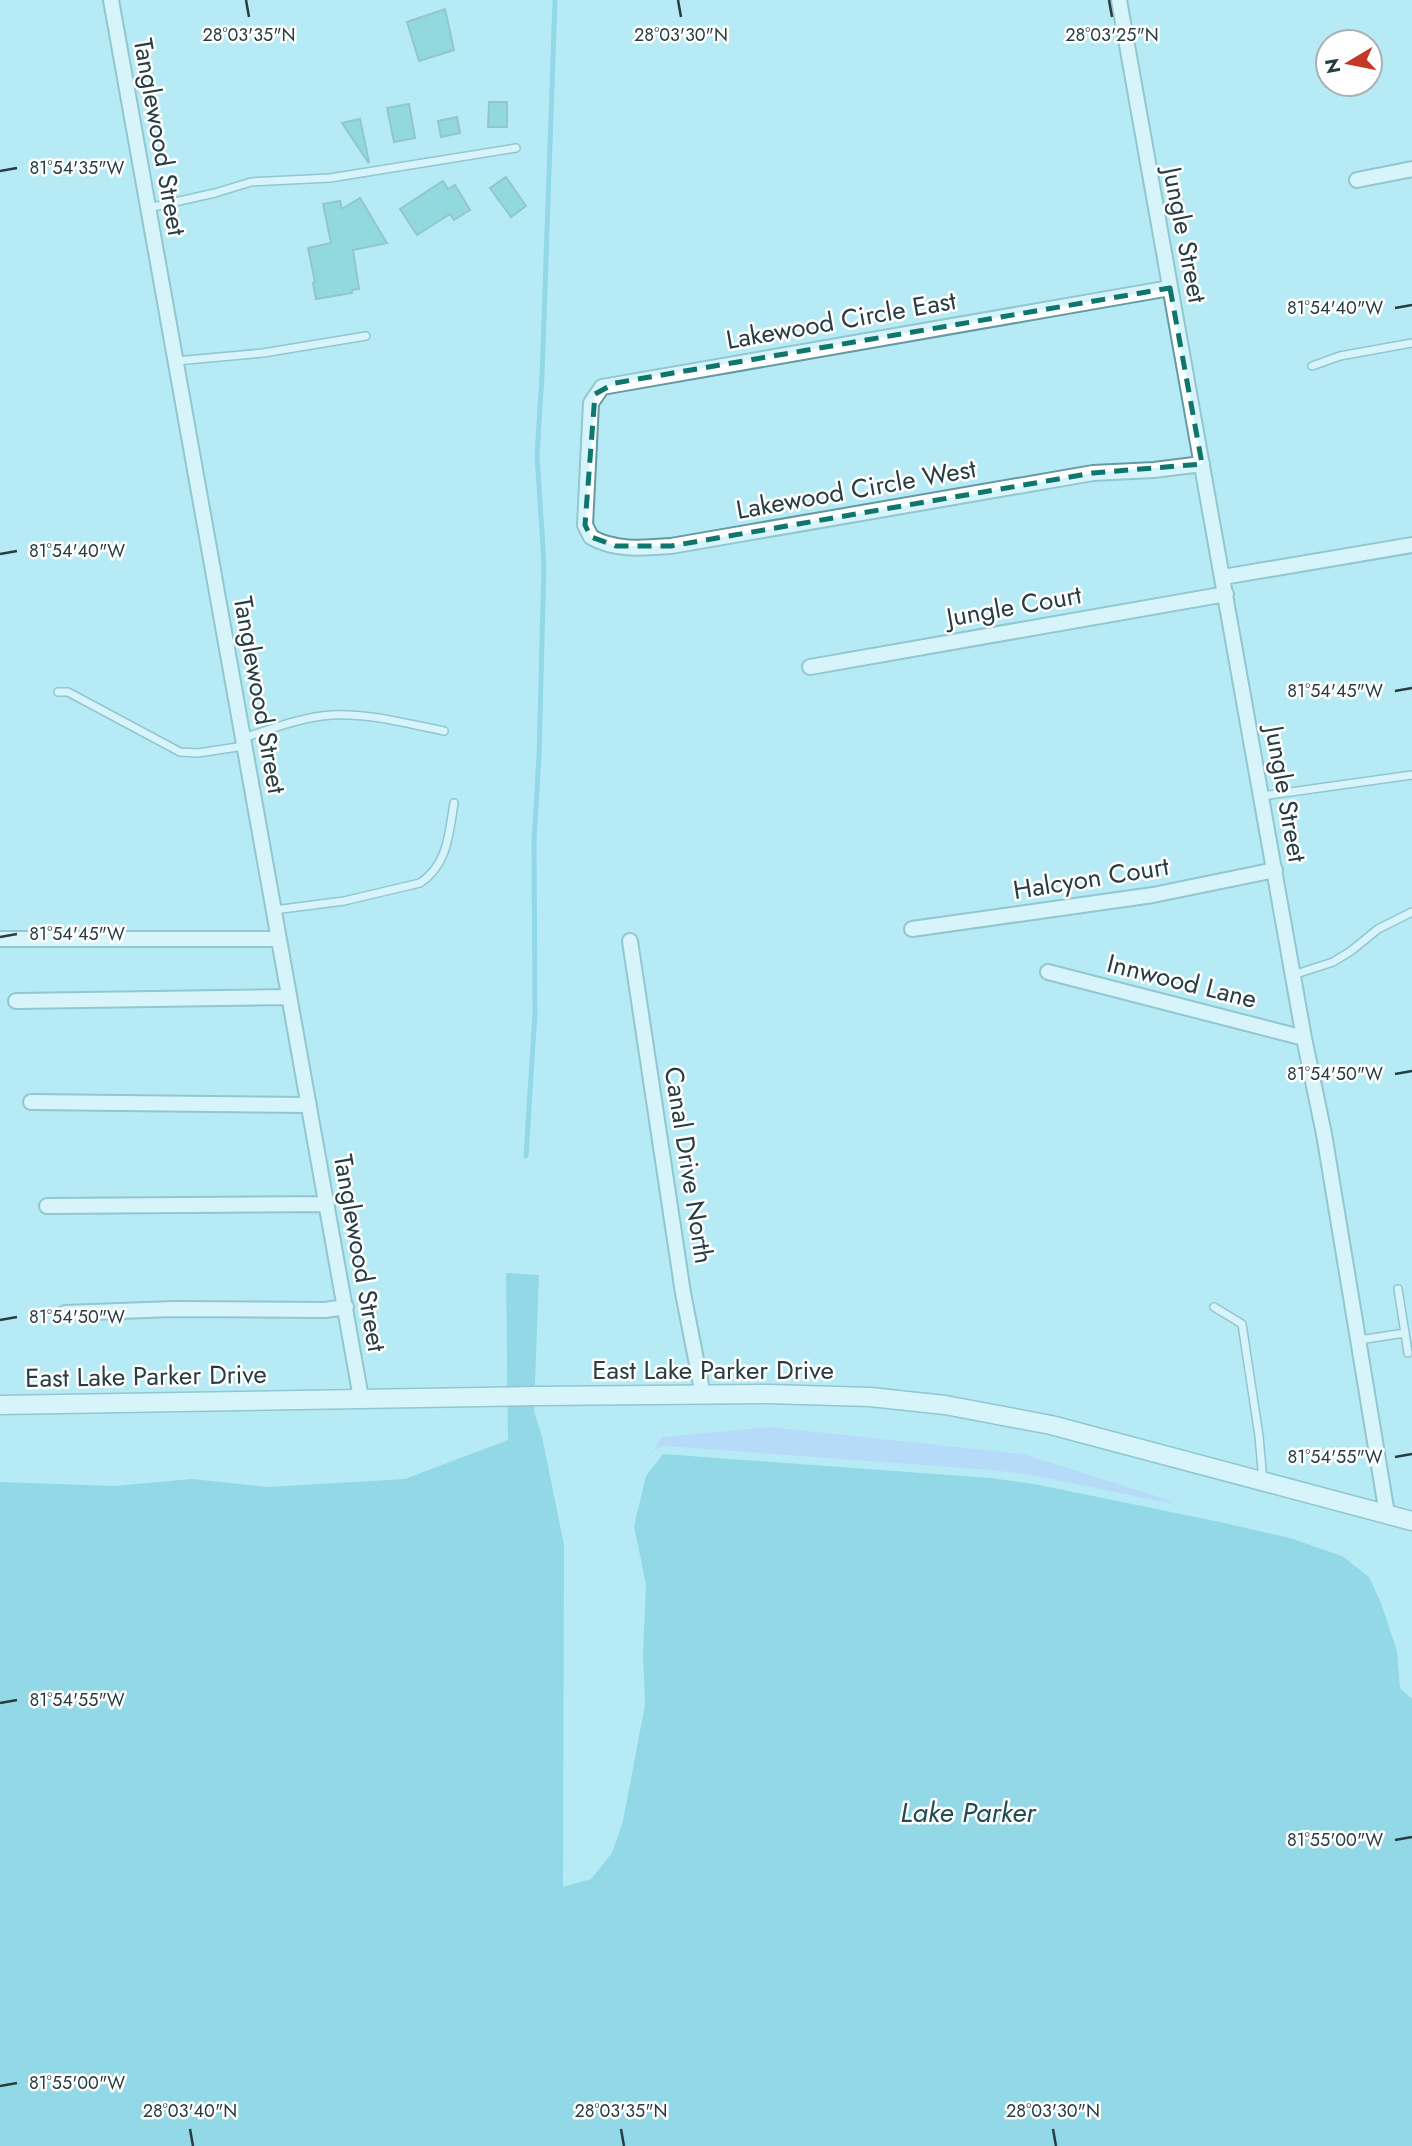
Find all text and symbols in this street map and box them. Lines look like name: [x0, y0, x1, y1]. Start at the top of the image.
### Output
text: 28°03'35"N: [202, 22, 296, 48]
text: 28°03'30"N: [634, 22, 728, 48]
text: 28°03'25"N: [1065, 22, 1159, 48]
north arrow: [1314, 28, 1384, 98]
street label: Tanglewood Street: [124, 35, 196, 239]
text: N: [1318, 56, 1347, 76]
text: 81°54'35"W: [30, 155, 125, 181]
street label: Jungle Street: [1153, 161, 1217, 307]
street label: Lakewood Circle East: [723, 281, 960, 359]
text: 81°54'40"W: [1287, 295, 1383, 321]
street label: Lakewood Circle West: [733, 449, 980, 529]
text: 81°54'40"W: [29, 538, 125, 564]
street label: Jungle Court: [941, 575, 1085, 637]
street label: Tanglewood Street: [224, 593, 296, 797]
text: 81°54'45"W: [1287, 678, 1383, 704]
street label: Jungle Street: [1255, 720, 1317, 866]
street label: Halcyon Court: [1010, 847, 1172, 909]
text: 81°54'45"W: [29, 921, 125, 947]
street label: Innwood Lane: [1103, 944, 1261, 1018]
text: 81°54'50"W: [1287, 1061, 1383, 1087]
street label: Canal Drive North: [655, 1064, 723, 1266]
street label: Tanglewood Street: [324, 1151, 396, 1355]
text: 81°54'50"W: [29, 1304, 125, 1330]
street label: East Lake Parker Drive: [592, 1351, 834, 1389]
street label: East Lake Parker Drive: [25, 1355, 267, 1397]
text: 81°54'55"W: [1287, 1444, 1383, 1470]
text: 81°54'55"W: [29, 1687, 125, 1713]
water label: Lake Parker: [900, 1792, 1037, 1833]
text: 81°55'00"W: [1287, 1827, 1383, 1853]
text: 81°55'00"W: [29, 2070, 125, 2096]
text: 28°03'40"N: [143, 2098, 237, 2124]
text: 28°03'35"N: [574, 2098, 668, 2124]
text: 28°03'30"N: [1006, 2098, 1100, 2124]

